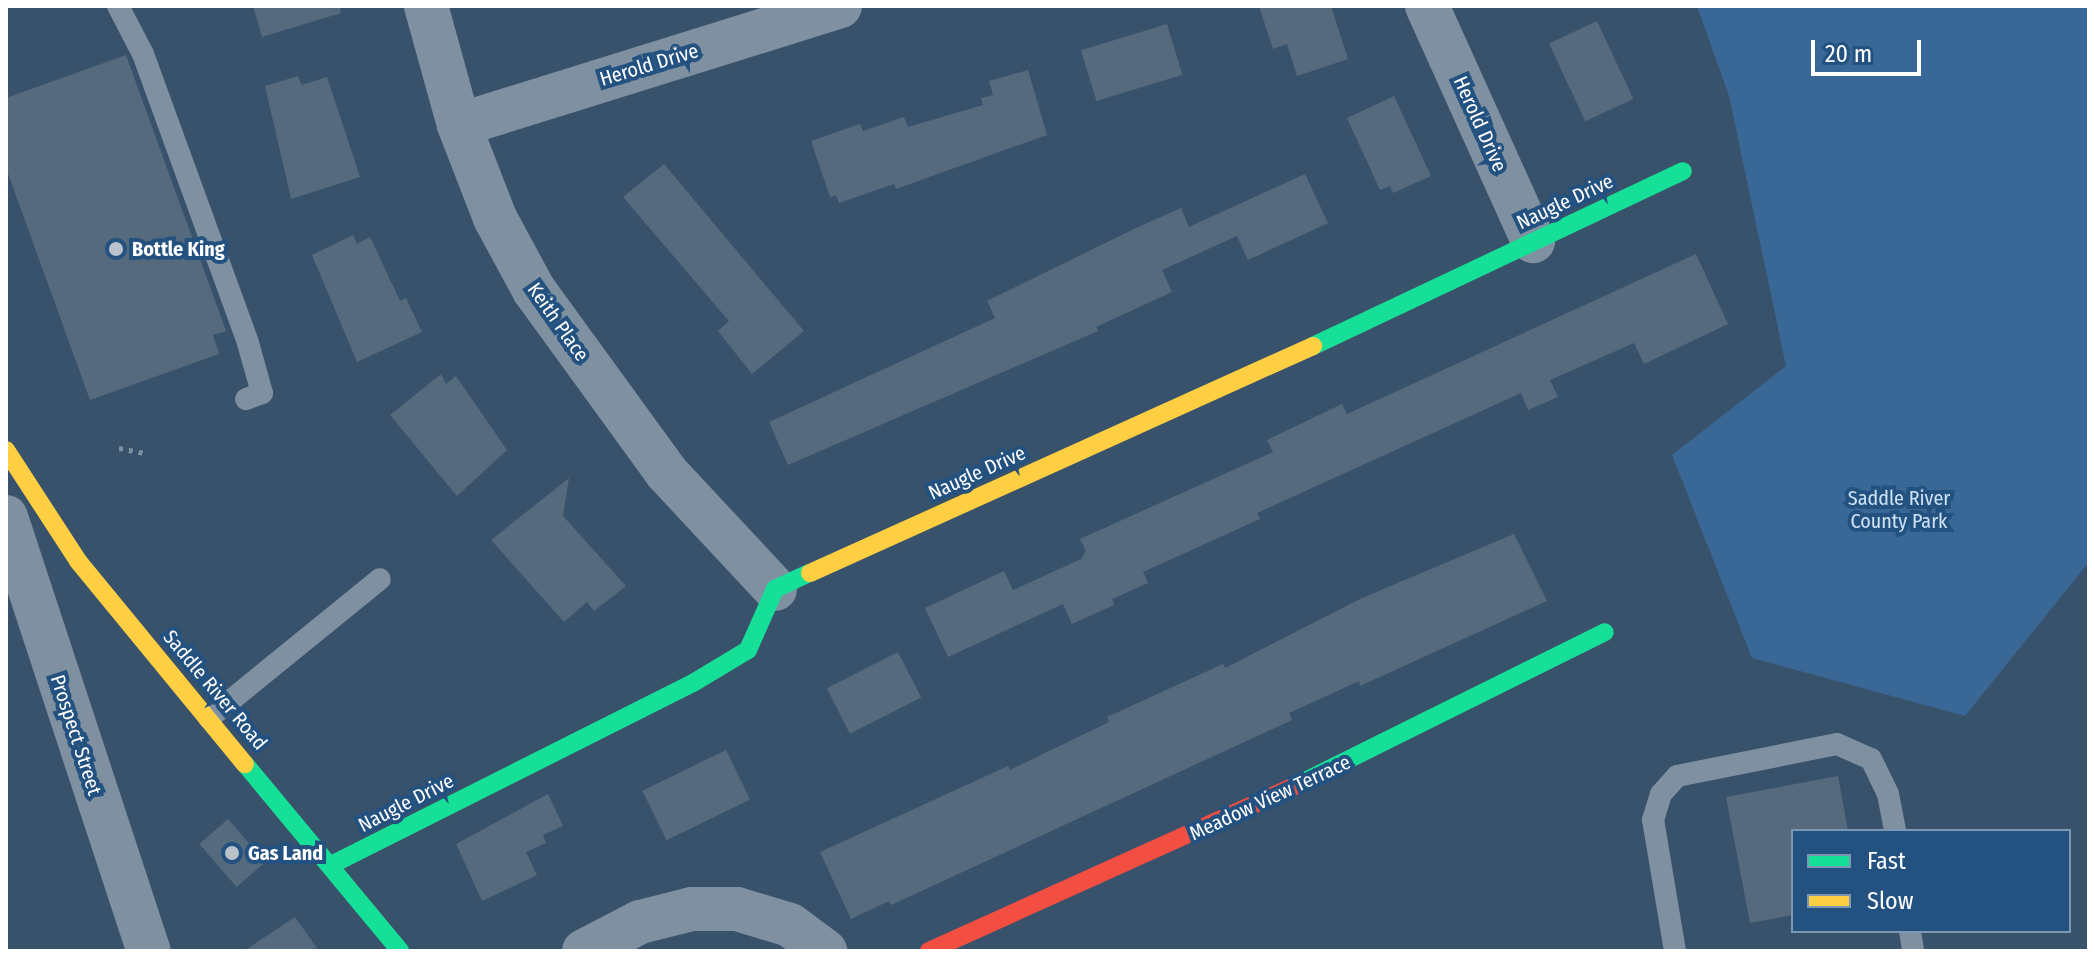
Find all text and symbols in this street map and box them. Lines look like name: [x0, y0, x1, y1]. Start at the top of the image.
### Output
scale bar: [1815, 24, 1925, 74]
street label: Herold Drive: [597, 39, 701, 91]
text: 20 m: [1825, 40, 1872, 68]
street label: Herold Drive: [1448, 73, 1512, 175]
street label: Naugle Drive: [1513, 169, 1617, 235]
place label: Bottle King: [132, 237, 225, 261]
marker: Bottle King: [107, 240, 125, 258]
street label: Keith Place: [522, 278, 594, 366]
street label: Naugle Drive: [925, 441, 1029, 505]
park label: Saddle River County Park: [1848, 486, 1950, 533]
street label: Saddle River Road: [158, 625, 272, 755]
street label: Prospect Street: [45, 672, 107, 798]
street label: Meadow View Terrace: [1186, 750, 1354, 846]
street label: Naugle Drive: [354, 769, 458, 837]
legend: [1791, 829, 2071, 933]
place label: Gas Land: [248, 841, 323, 865]
marker: Gas Land: [223, 844, 241, 862]
text: Fast: [1867, 847, 1906, 875]
text: Slow: [1867, 887, 1913, 915]

